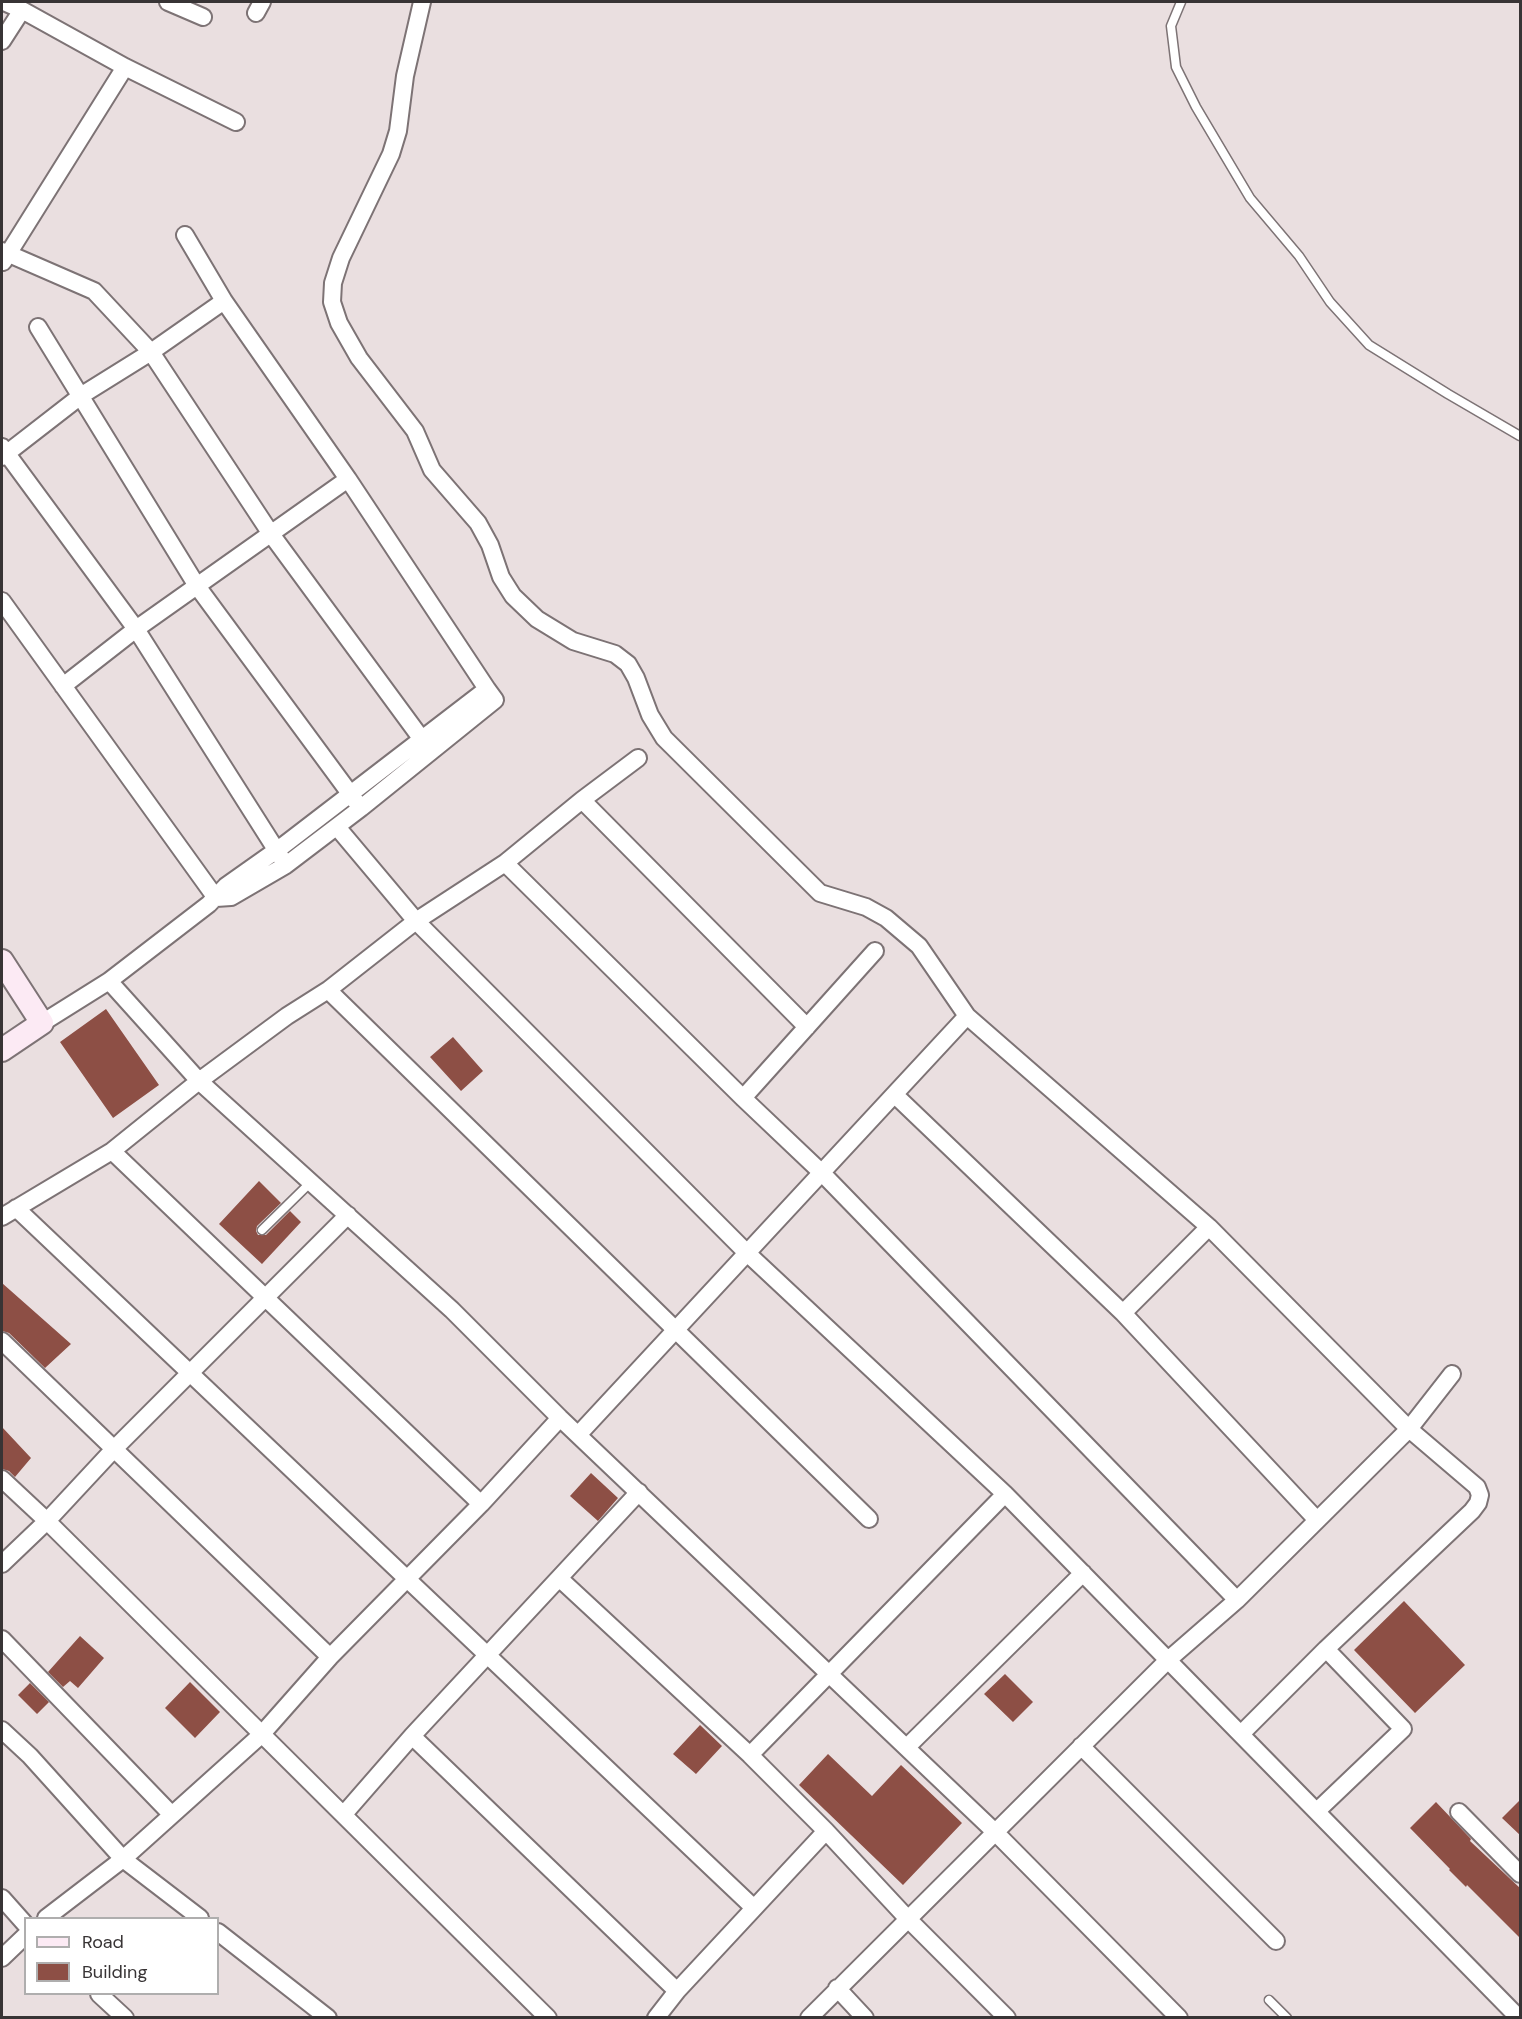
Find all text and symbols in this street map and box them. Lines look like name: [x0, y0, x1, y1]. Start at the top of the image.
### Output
legend: [24, 1917, 219, 1995]
text: Road: [82, 1930, 124, 1954]
text: Building: [82, 1960, 147, 1984]

